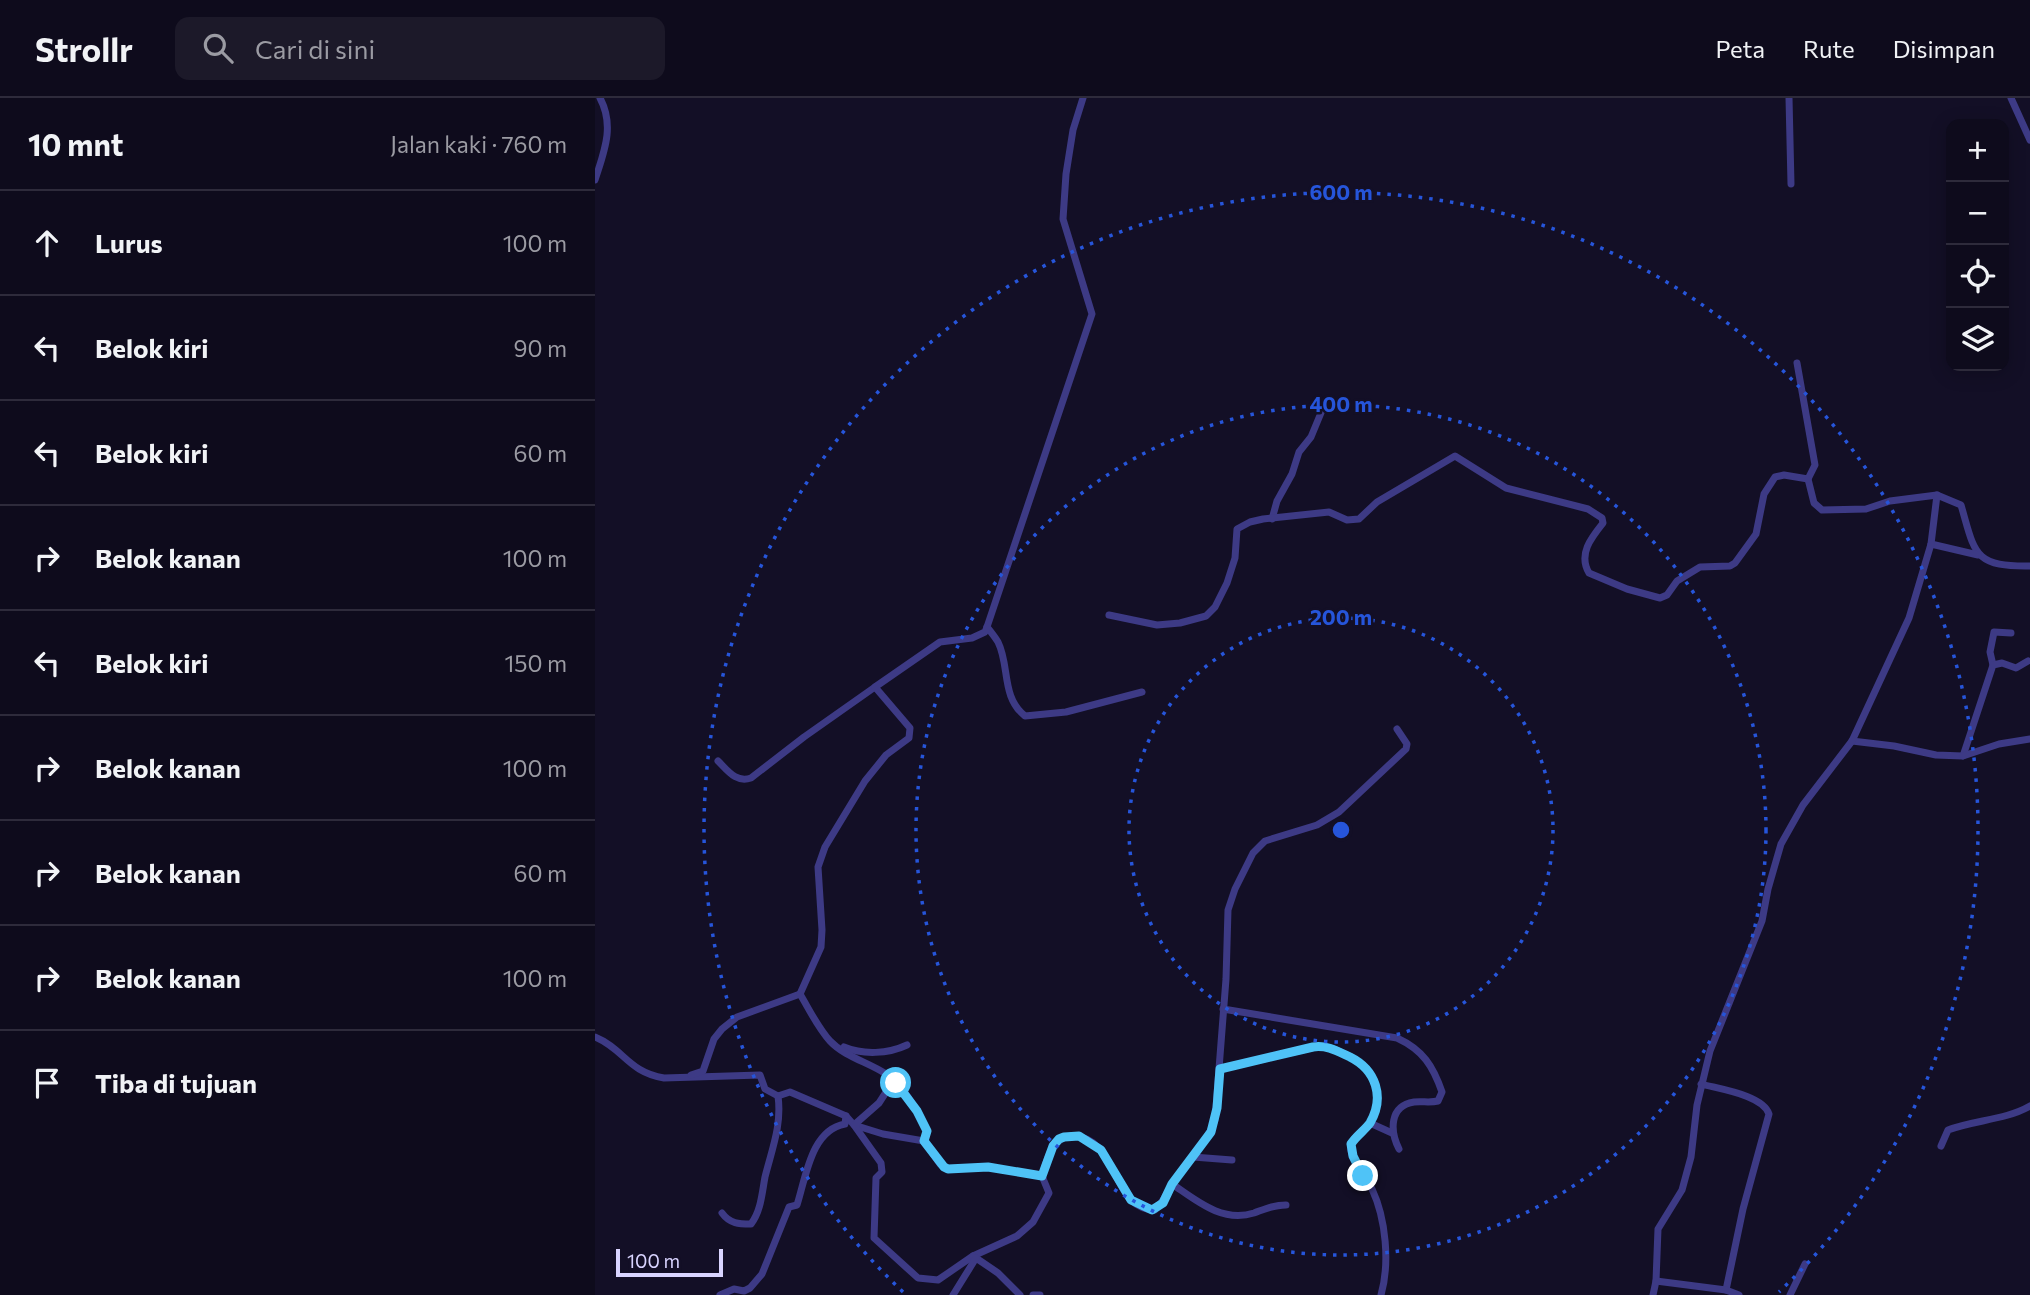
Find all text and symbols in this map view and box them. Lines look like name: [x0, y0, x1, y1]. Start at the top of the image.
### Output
search box: [175, 17, 665, 80]
text: Strollr: [35, 28, 133, 69]
icon: search: [199, 29, 237, 67]
text: Cari di sini: [255, 33, 375, 64]
text: Peta: [1715, 34, 1765, 63]
text: Rute: [1803, 34, 1855, 63]
text: Disimpan: [1893, 34, 1995, 63]
map controls: [1946, 119, 2009, 371]
button: +: [1946, 119, 2009, 182]
text: 10 mnt: [28, 125, 123, 162]
text: Jalan kaki · 760 m: [390, 130, 567, 158]
text: 600 m: [1309, 179, 1373, 204]
button: −: [1946, 182, 2009, 245]
icon: ahead: [28, 224, 66, 262]
text: Lurus: [95, 227, 163, 258]
text: 100 m: [503, 229, 567, 257]
button: locate: [1946, 245, 2009, 308]
button: layers: [1946, 308, 2009, 371]
icon: left: [28, 329, 66, 367]
text: Belok kiri: [95, 332, 209, 363]
text: 90 m: [514, 334, 567, 362]
text: 400 m: [1309, 391, 1373, 416]
icon: left: [28, 434, 66, 472]
text: Belok kiri: [95, 437, 209, 468]
text: 60 m: [514, 439, 567, 467]
icon: right: [28, 539, 66, 577]
text: Belok kanan: [95, 542, 241, 573]
text: 100 m: [503, 544, 567, 572]
text: 200 m: [1310, 604, 1372, 629]
icon: left: [28, 644, 66, 682]
text: Belok kiri: [95, 647, 209, 678]
text: 150 m: [504, 649, 567, 677]
icon: right: [28, 749, 66, 787]
text: Belok kanan: [95, 752, 241, 783]
text: 100 m: [503, 754, 567, 782]
centre of rings: [1329, 818, 1353, 842]
icon: right: [28, 854, 66, 892]
text: Belok kanan: [95, 857, 241, 888]
text: 60 m: [514, 859, 567, 887]
icon: right: [28, 959, 66, 997]
text: Belok kanan: [95, 962, 241, 993]
text: 100 m: [503, 964, 567, 992]
icon: arrive: [28, 1064, 66, 1102]
text: Tiba di tujuan: [95, 1067, 257, 1098]
route start: [880, 1067, 911, 1098]
route end: [1347, 1160, 1378, 1191]
scale bar: [616, 1246, 723, 1278]
text: 100 m: [627, 1249, 680, 1272]

